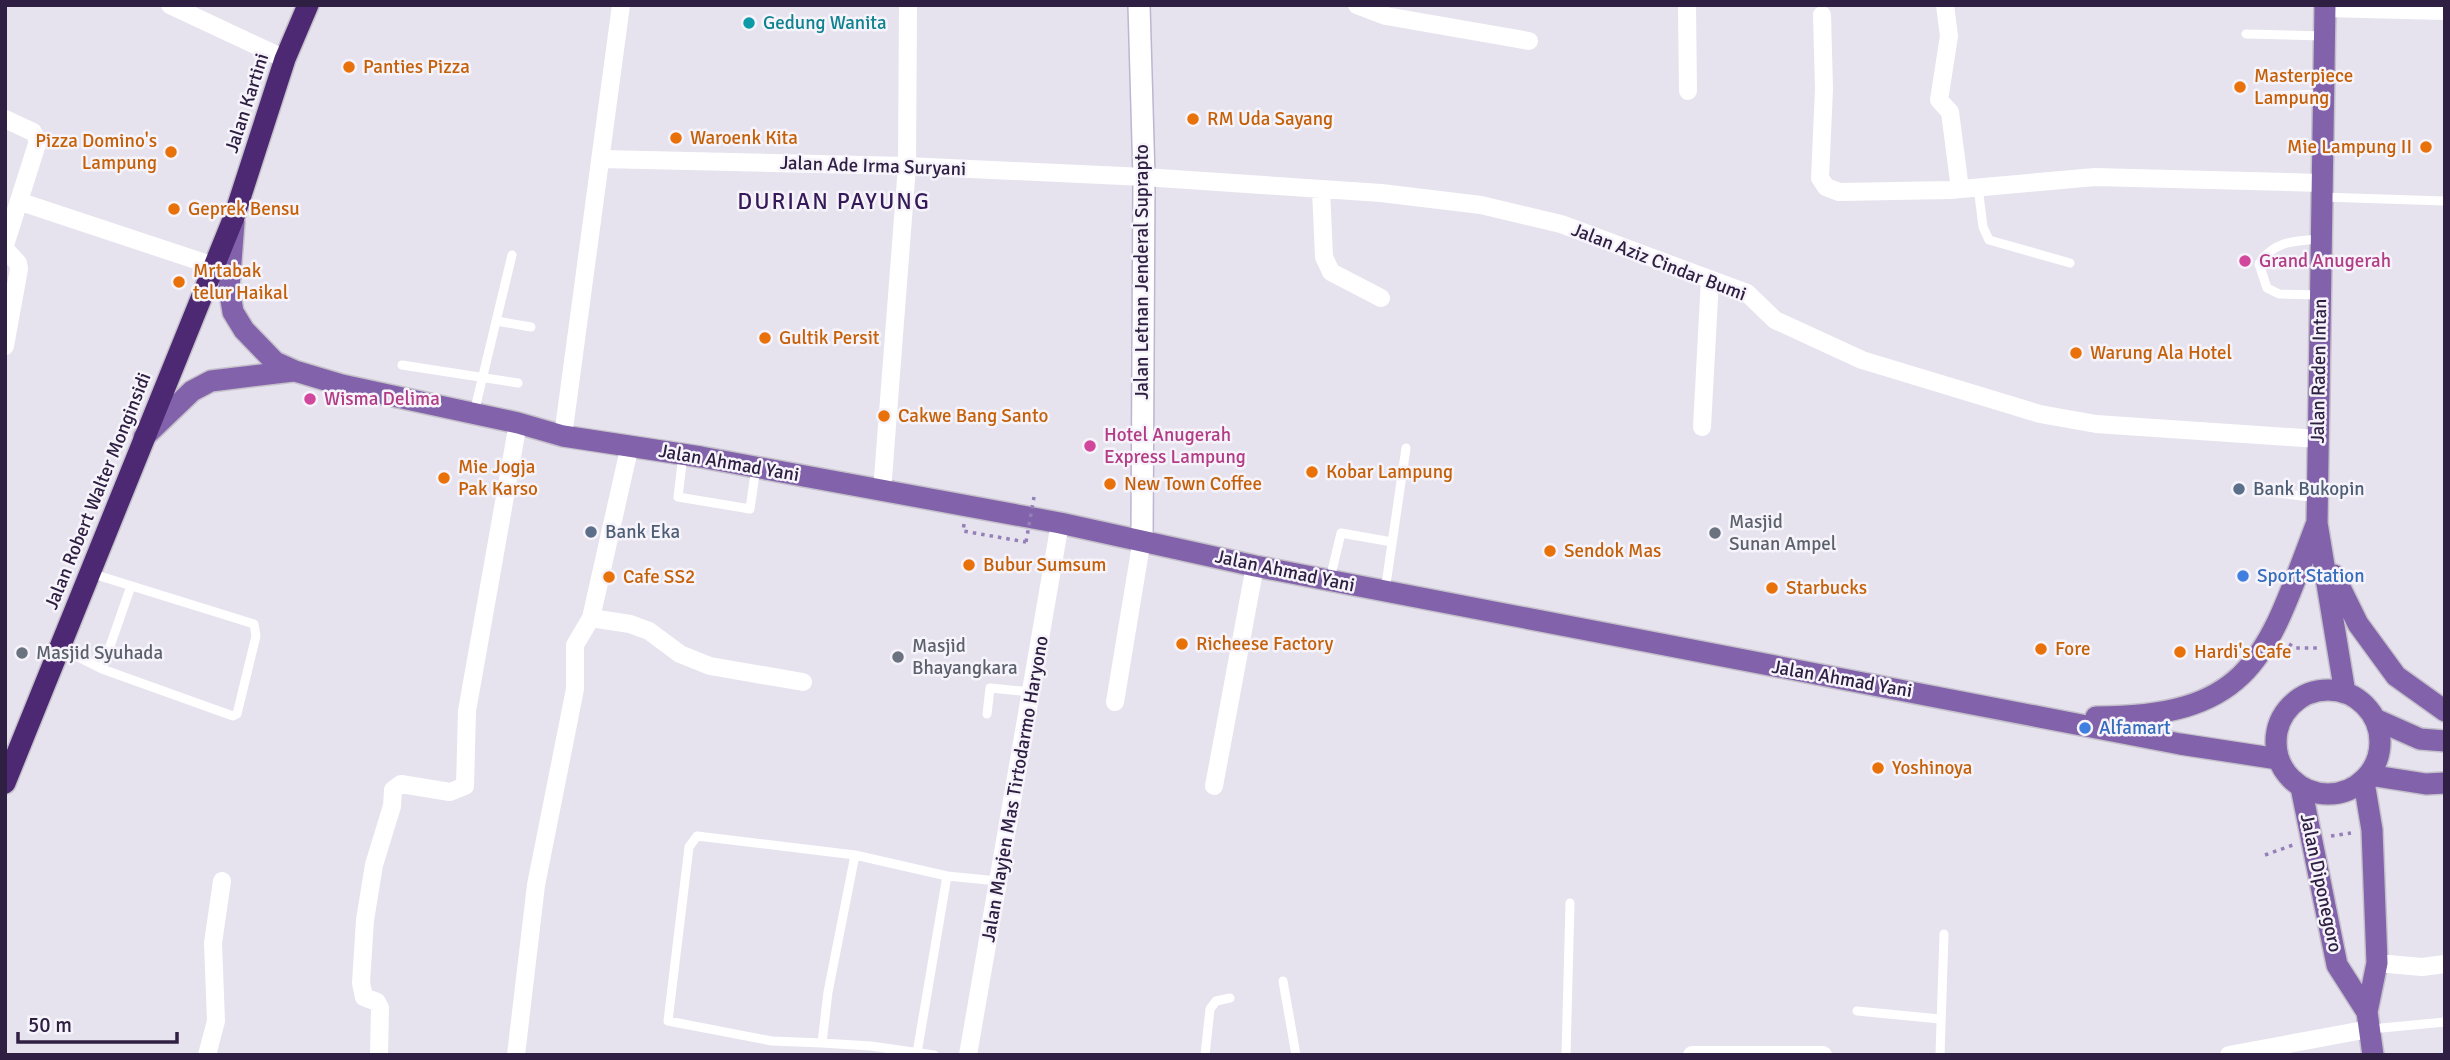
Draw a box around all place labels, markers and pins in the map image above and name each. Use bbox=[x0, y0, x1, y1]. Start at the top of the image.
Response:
place label: Gedung Wanita bbox=[763, 11, 887, 35]
marker: Gedung Wanita bbox=[741, 15, 757, 31]
place label: Panties Pizza bbox=[363, 55, 470, 79]
marker: Panties Pizza bbox=[341, 59, 357, 75]
place label: Masterpiece Lampung bbox=[2254, 64, 2353, 110]
marker: Masterpiece Lampung bbox=[2232, 79, 2248, 95]
place label: RM Uda Sayang bbox=[1207, 107, 1333, 131]
marker: RM Uda Sayang bbox=[1185, 111, 1201, 127]
place label: Waroenk Kita bbox=[690, 126, 798, 150]
place label: Pizza Domino's Lampung bbox=[35, 129, 157, 175]
marker: Waroenk Kita bbox=[668, 130, 684, 146]
place label: Mie Lampung II bbox=[2287, 135, 2412, 159]
marker: Mie Lampung II bbox=[2418, 139, 2434, 155]
marker: Pizza Domino's Lampung bbox=[163, 144, 179, 160]
place label: Geprek Bensu bbox=[188, 197, 300, 221]
marker: Geprek Bensu bbox=[166, 201, 182, 217]
place label: Grand Anugerah bbox=[2259, 249, 2391, 273]
marker: Grand Anugerah bbox=[2237, 253, 2253, 269]
place label: Mrtabak telur Haikal bbox=[193, 259, 288, 305]
marker: Mrtabak telur Haikal bbox=[171, 274, 187, 290]
place label: Gultik Persit bbox=[779, 326, 880, 350]
marker: Gultik Persit bbox=[757, 330, 773, 346]
place label: Warung Ala Hotel bbox=[2090, 341, 2232, 365]
marker: Warung Ala Hotel bbox=[2068, 345, 2084, 361]
place label: Wisma Delima bbox=[324, 387, 440, 411]
marker: Wisma Delima bbox=[302, 391, 318, 407]
place label: Cakwe Bang Santo bbox=[898, 404, 1048, 428]
marker: Cakwe Bang Santo bbox=[876, 408, 892, 424]
place label: Hotel Anugerah Express Lampung bbox=[1104, 423, 1246, 469]
marker: Hotel Anugerah Express Lampung bbox=[1082, 438, 1098, 454]
place label: Mie Jogja Pak Karso bbox=[458, 455, 538, 501]
place label: Kobar Lampung bbox=[1326, 460, 1453, 484]
marker: Kobar Lampung bbox=[1304, 464, 1320, 480]
marker: Mie Jogja Pak Karso bbox=[436, 470, 452, 486]
place label: New Town Coffee bbox=[1124, 472, 1262, 496]
marker: New Town Coffee bbox=[1102, 476, 1118, 492]
place label: Bank Bukopin bbox=[2253, 477, 2365, 501]
marker: Bank Bukopin bbox=[2231, 481, 2247, 497]
place label: Masjid Sunan Ampel bbox=[1729, 510, 1836, 556]
place label: Bank Eka bbox=[605, 520, 680, 544]
marker: Bank Eka bbox=[583, 524, 599, 540]
marker: Masjid Sunan Ampel bbox=[1707, 525, 1723, 541]
place label: Sendok Mas bbox=[1564, 539, 1661, 563]
marker: Sendok Mas bbox=[1542, 543, 1558, 559]
place label: Bubur Sumsum bbox=[983, 553, 1106, 577]
marker: Bubur Sumsum bbox=[961, 557, 977, 573]
place label: Sport Station bbox=[2257, 564, 2365, 588]
place label: Cafe SS2 bbox=[623, 565, 695, 589]
marker: Sport Station bbox=[2235, 568, 2251, 584]
marker: Cafe SS2 bbox=[601, 569, 617, 585]
place label: Starbucks bbox=[1786, 576, 1867, 600]
marker: Starbucks bbox=[1764, 580, 1780, 596]
place label: Richeese Factory bbox=[1196, 632, 1334, 656]
place label: Masjid Bhayangkara bbox=[912, 634, 1018, 680]
marker: Richeese Factory bbox=[1174, 636, 1190, 652]
place label: Fore bbox=[2055, 637, 2090, 661]
place label: Hardi's Cafe bbox=[2194, 640, 2292, 664]
place label: Masjid Syuhada bbox=[36, 641, 163, 665]
marker: Fore bbox=[2033, 641, 2049, 657]
marker: Hardi's Cafe bbox=[2172, 644, 2188, 660]
marker: Masjid Syuhada bbox=[14, 645, 30, 661]
marker: Masjid Bhayangkara bbox=[890, 649, 906, 665]
place label: Alfamart bbox=[2099, 716, 2171, 740]
marker: Alfamart bbox=[2077, 720, 2093, 736]
place label: Yoshinoya bbox=[1892, 756, 1972, 780]
marker: Yoshinoya bbox=[1870, 760, 1886, 776]

